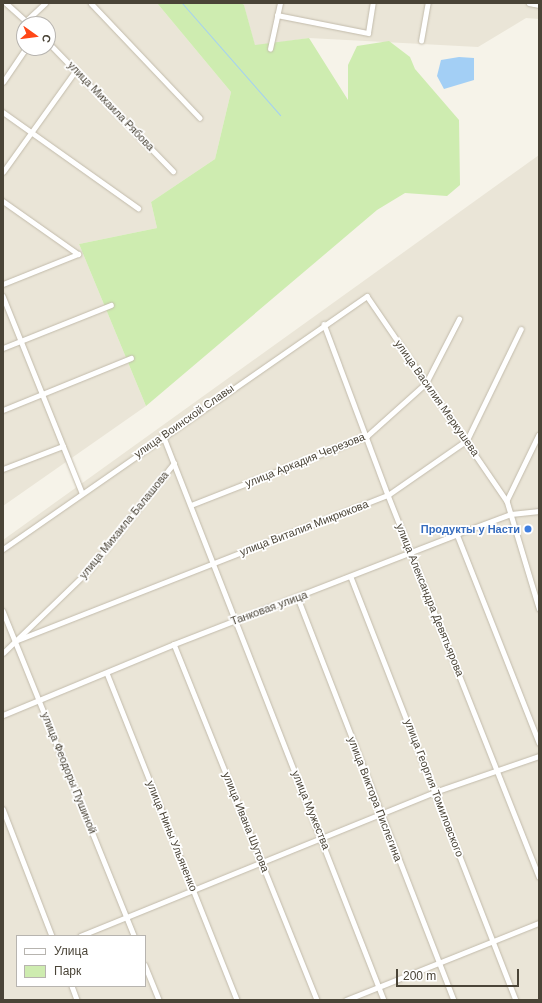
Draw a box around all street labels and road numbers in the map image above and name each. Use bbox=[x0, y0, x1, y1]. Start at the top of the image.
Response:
street label: улица Михаила Рябова bbox=[65, 59, 157, 153]
street label: улица Василия Меркушева bbox=[392, 337, 482, 459]
street label: улица Воинской Славы bbox=[131, 381, 237, 461]
street label: улица Аркадия Черезова bbox=[243, 430, 367, 490]
street label: улица Михаила Балашова bbox=[77, 469, 171, 581]
street label: улица Виталия Микрюкова bbox=[238, 497, 370, 559]
street label: улица Александра Девятьярова bbox=[393, 522, 467, 678]
street label: Танковая улица bbox=[229, 588, 309, 628]
street label: улица Феодоры Пушиной bbox=[39, 710, 99, 836]
street label: улица Георгия Томиловского bbox=[402, 717, 466, 859]
street label: улица Виктора Пислегина bbox=[345, 735, 405, 863]
street label: улица Мужества bbox=[289, 769, 333, 851]
street label: улица Ивана Шутова bbox=[220, 770, 272, 874]
street label: улица Нины Ульяненко bbox=[144, 779, 200, 893]

